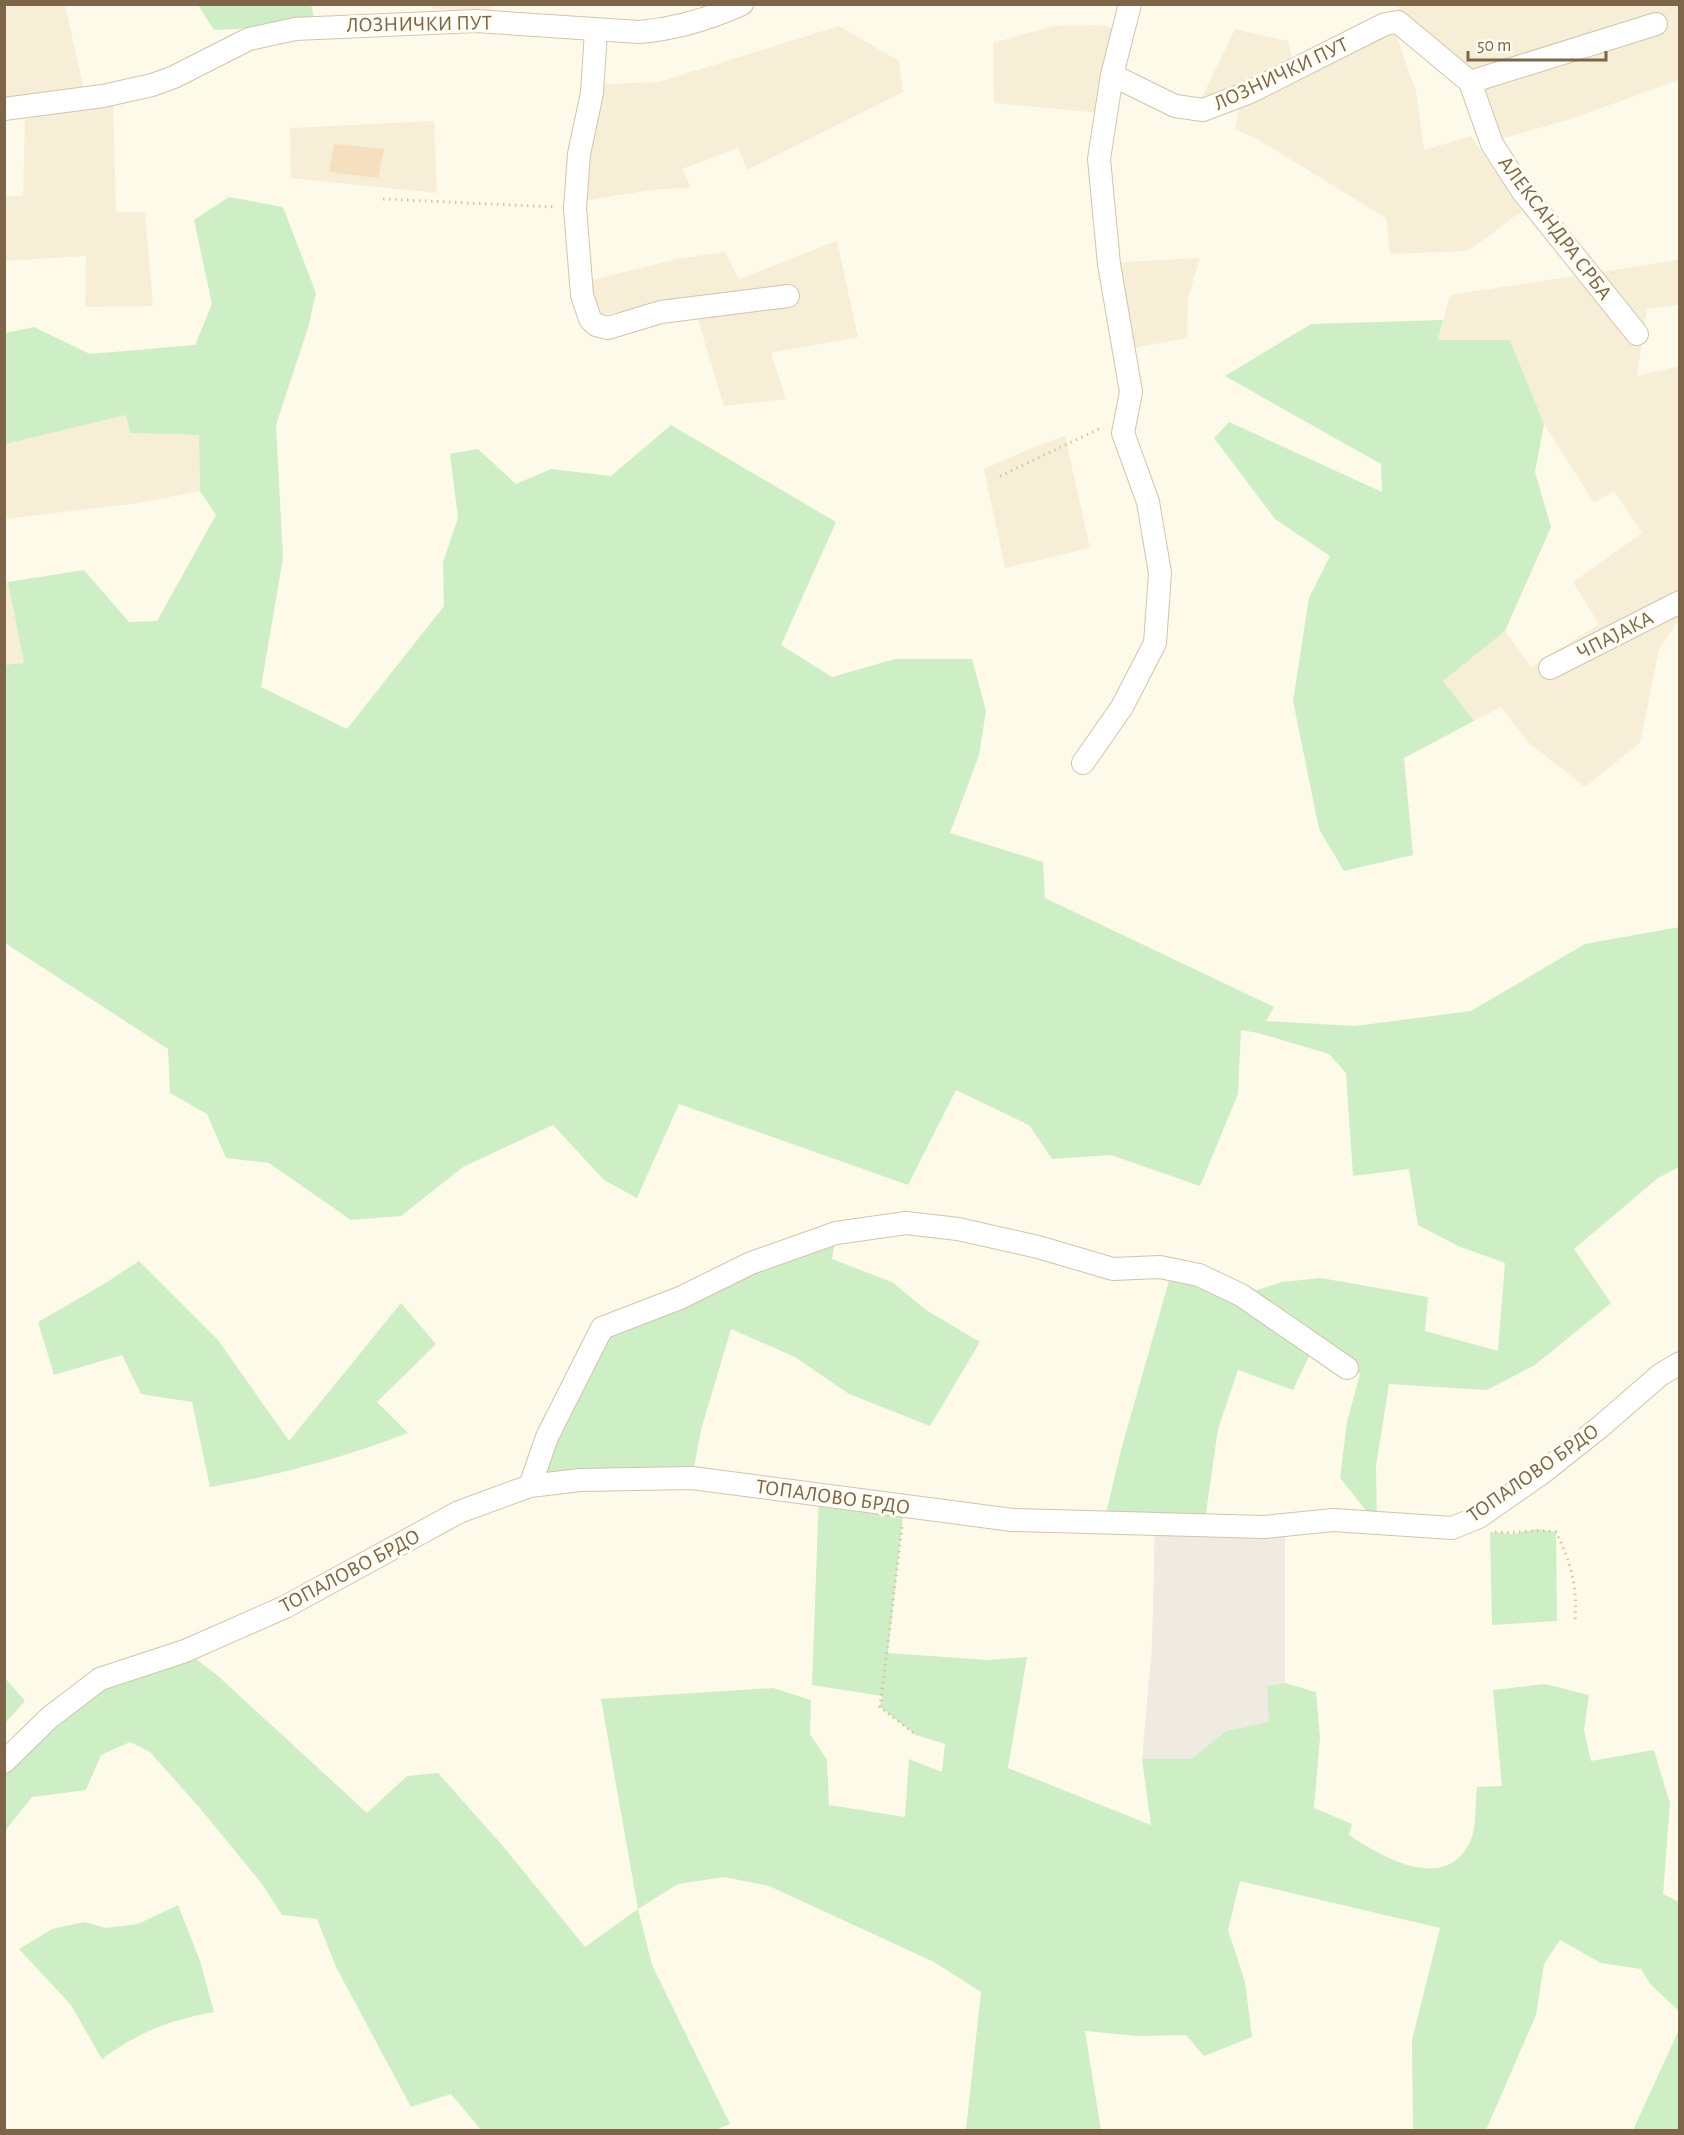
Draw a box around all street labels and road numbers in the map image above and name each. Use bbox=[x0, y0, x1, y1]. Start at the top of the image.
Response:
street label: ЛОЗНИЧКИ ПУТ bbox=[346, 12, 492, 36]
street label: ЛОЗНИЧКИ ПУТ bbox=[1211, 34, 1351, 114]
street label: АЛЕКСАНДРА СРБА bbox=[1494, 152, 1616, 304]
street label: ЧПАЈАКА bbox=[1573, 607, 1657, 663]
street label: ТОПАЛОВО БРДО bbox=[1463, 1420, 1603, 1526]
street label: ТОПАЛОВО БРДО bbox=[755, 1476, 911, 1518]
street label: ТОПАЛОВО БРДО bbox=[277, 1525, 423, 1617]

